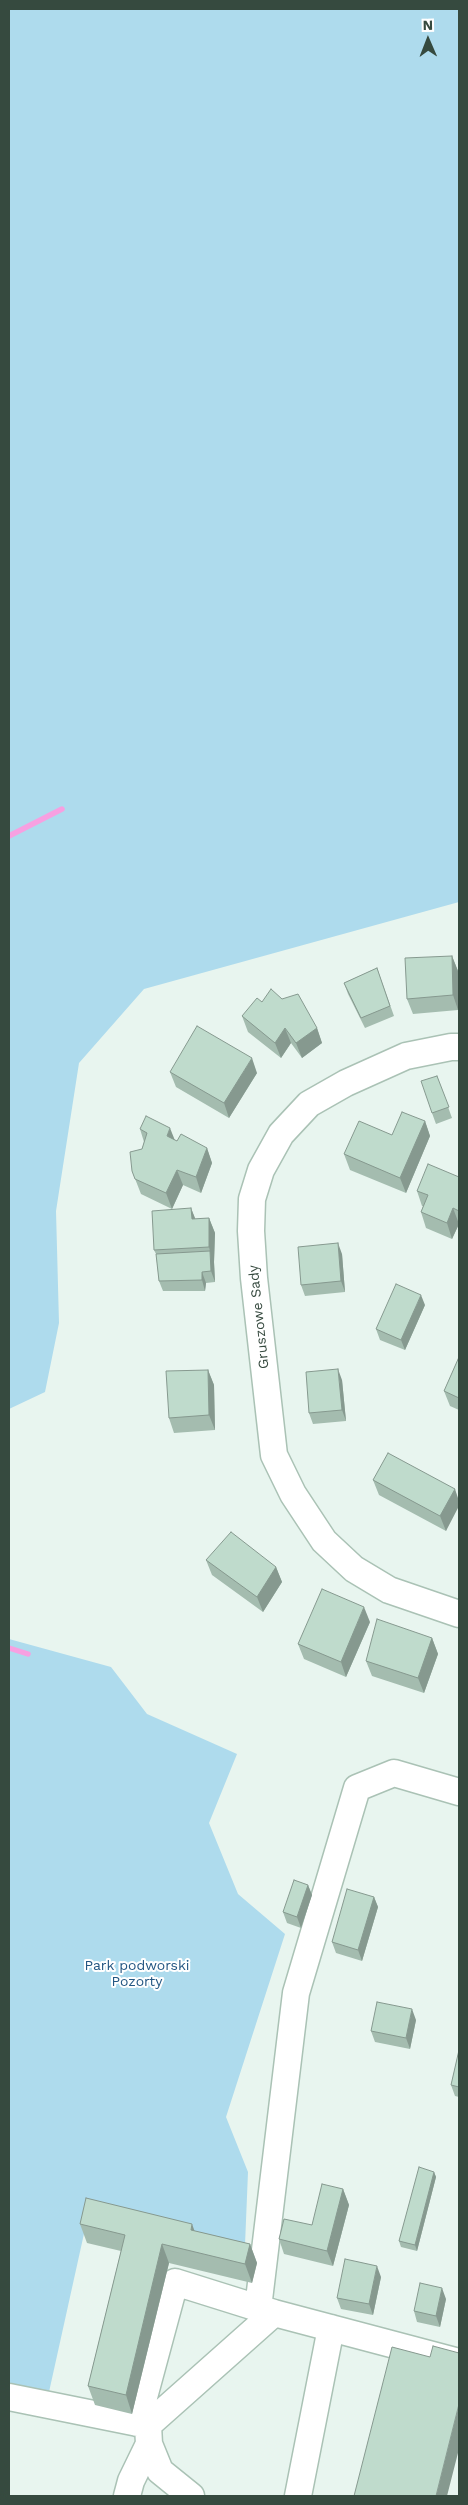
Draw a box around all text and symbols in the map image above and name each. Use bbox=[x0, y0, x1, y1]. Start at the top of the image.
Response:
north arrow bbox=[403, 15, 453, 65]
text: N bbox=[422, 17, 433, 33]
street label: Gruszowe Sady bbox=[245, 1264, 273, 1370]
park label: Park podworski Pozorty bbox=[84, 1958, 190, 1990]

